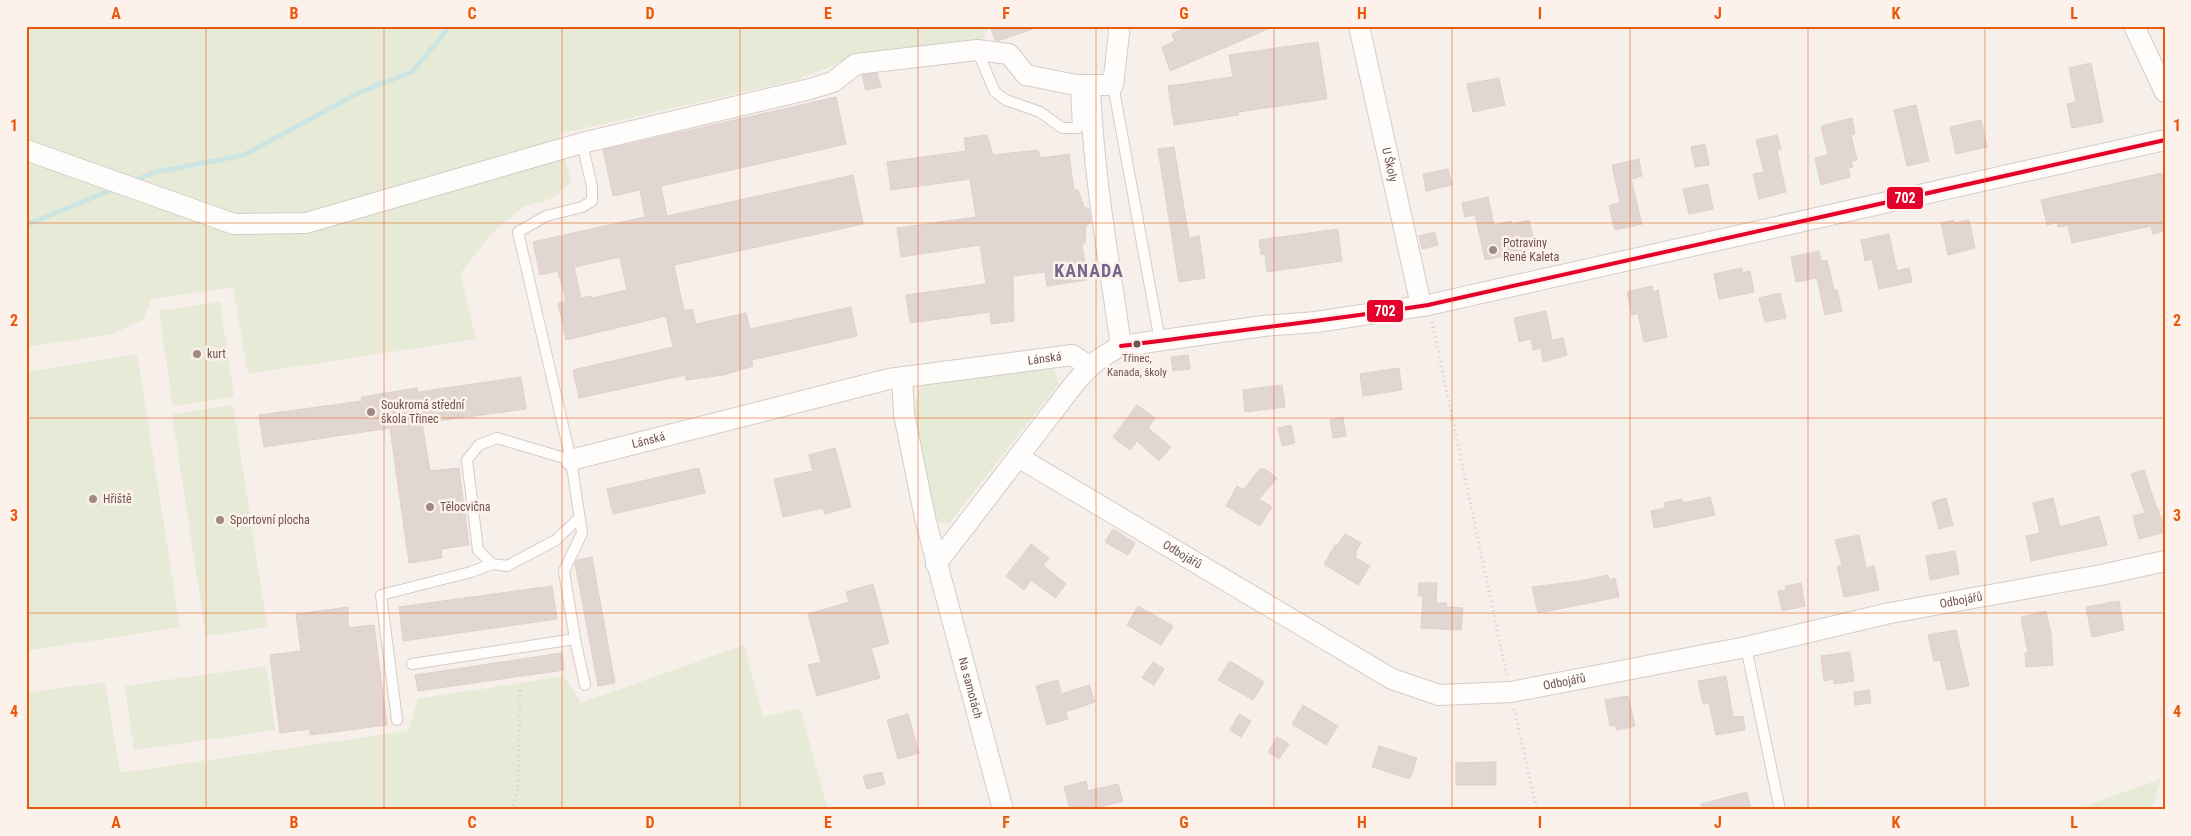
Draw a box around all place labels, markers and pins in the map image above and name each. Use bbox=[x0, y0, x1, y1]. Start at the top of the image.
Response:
place label: Potraviny René Kaleta bbox=[1503, 236, 1559, 264]
marker: Potraviny René Kaleta bbox=[1487, 244, 1499, 256]
marker: Třinec, Kanada, školy bbox=[1132, 339, 1142, 349]
place label: kurt bbox=[207, 347, 226, 361]
marker: kurt bbox=[191, 348, 203, 360]
place label: Třinec, Kanada, školy bbox=[1107, 352, 1167, 379]
place label: Soukromá střední škola Třinec bbox=[381, 398, 466, 426]
marker: Soukromá střední škola Třinec bbox=[365, 406, 377, 418]
place label: Hřiště bbox=[103, 492, 132, 506]
marker: Hřiště bbox=[87, 493, 99, 505]
place label: Tělocvična bbox=[440, 500, 491, 514]
marker: Tělocvična bbox=[424, 501, 436, 513]
place label: Sportovní plocha bbox=[230, 513, 310, 527]
marker: Sportovní plocha bbox=[214, 514, 226, 526]

